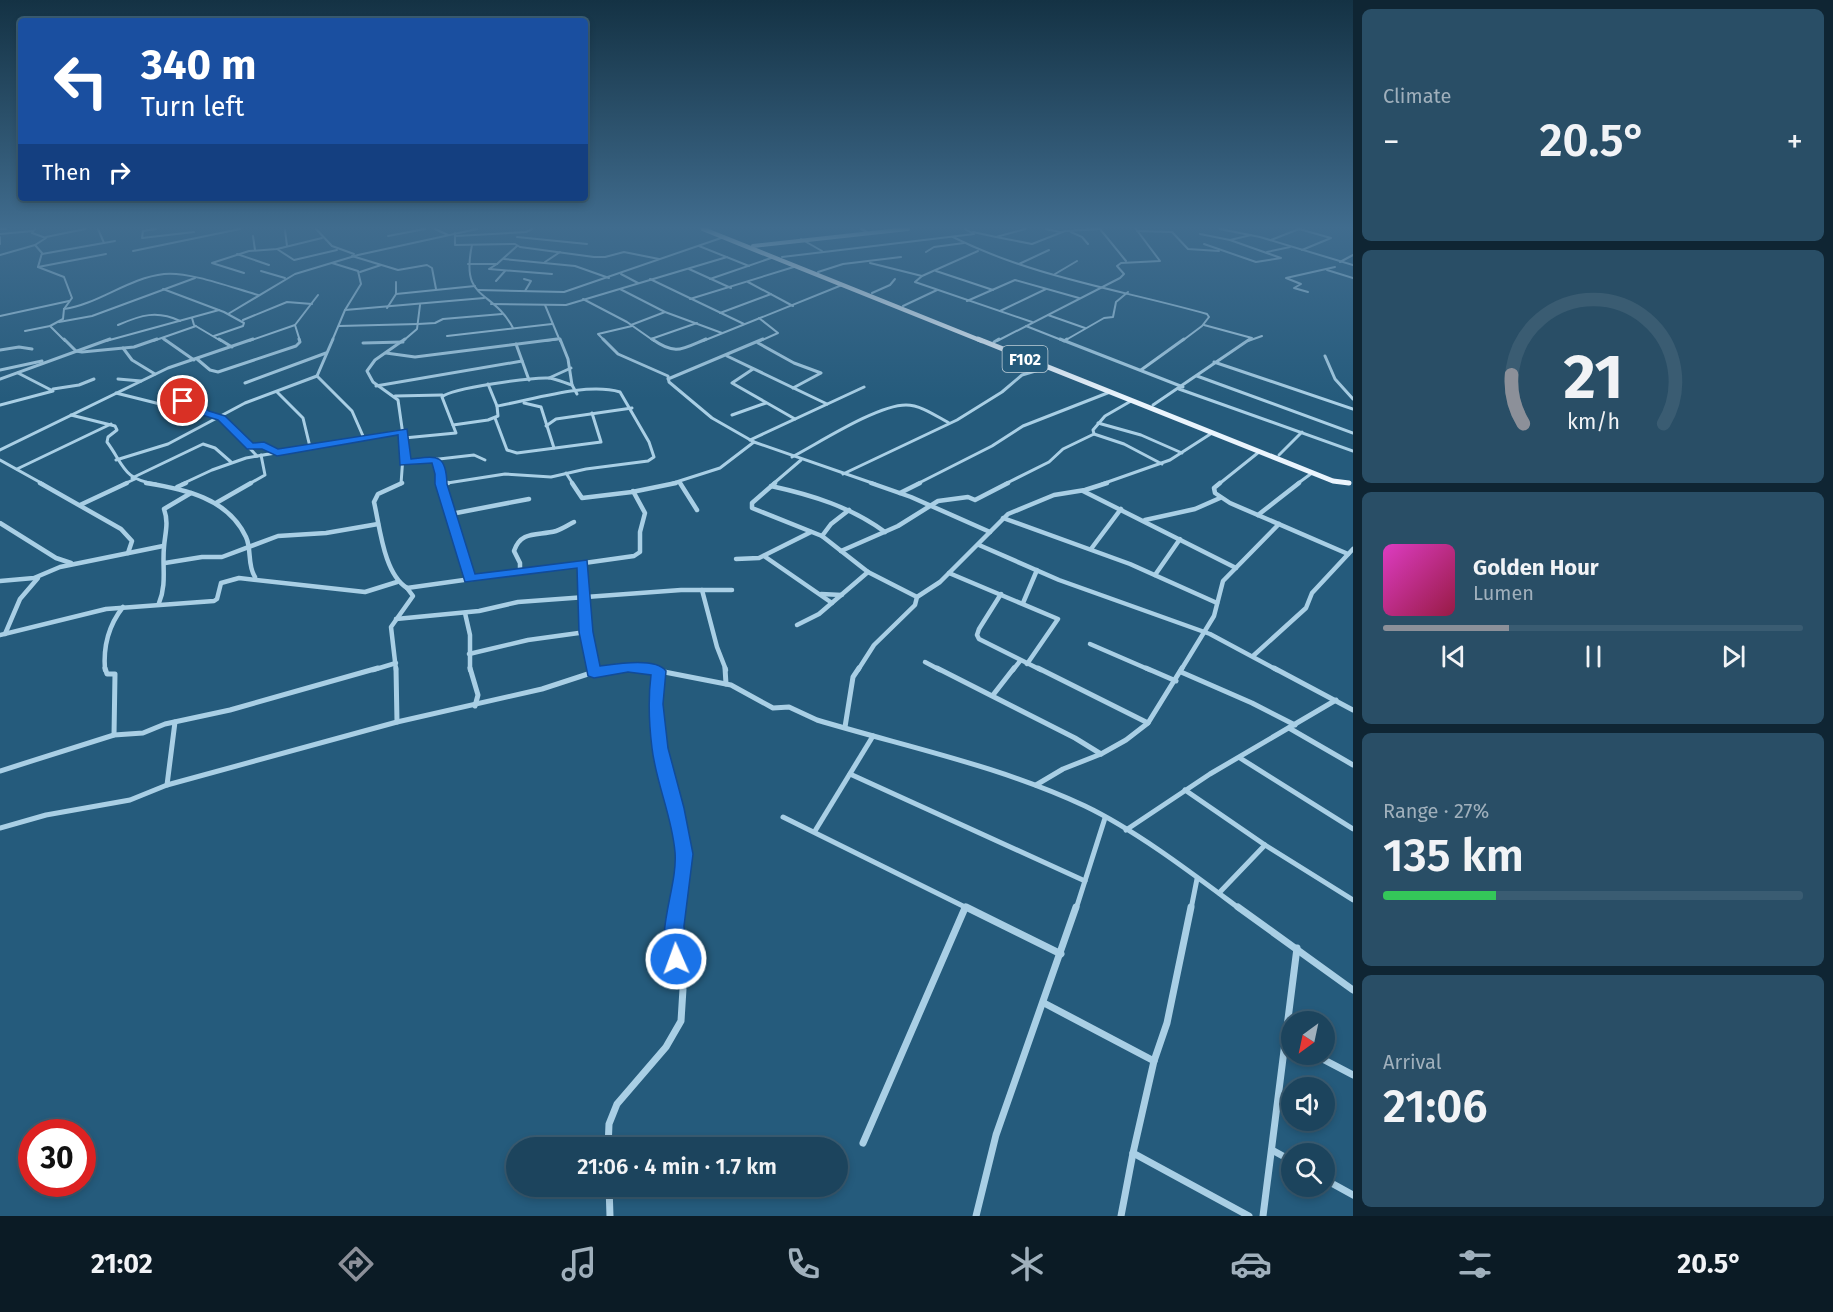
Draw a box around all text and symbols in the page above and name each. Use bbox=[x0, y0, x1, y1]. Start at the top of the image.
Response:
text: 340 m bbox=[141, 40, 257, 90]
icon: left bbox=[42, 42, 120, 120]
text: Climate bbox=[1383, 84, 1451, 108]
text: Turn left bbox=[141, 91, 244, 123]
text: 20.5° bbox=[1539, 114, 1647, 168]
text: − bbox=[1383, 122, 1400, 162]
text: + bbox=[1787, 122, 1803, 162]
icon: right bbox=[103, 156, 136, 189]
text: Then bbox=[42, 159, 91, 186]
text: 21 bbox=[1563, 340, 1623, 415]
road number: F102 bbox=[1002, 346, 1048, 372]
pin bbox=[157, 375, 208, 426]
icon: arrive bbox=[166, 384, 199, 417]
text: km/h bbox=[1566, 409, 1620, 435]
text: Golden Hour bbox=[1473, 554, 1599, 581]
text: Lumen bbox=[1473, 581, 1534, 605]
icon: previous bbox=[1437, 640, 1470, 673]
icon: pause bbox=[1577, 640, 1610, 673]
icon: next bbox=[1717, 640, 1750, 673]
text: Range · 27% bbox=[1383, 799, 1489, 823]
text: 135 km bbox=[1383, 829, 1524, 883]
position arrow bbox=[644, 927, 708, 991]
north arrow bbox=[1281, 1011, 1335, 1065]
map controls bbox=[1281, 1011, 1335, 1197]
text: Arrival bbox=[1383, 1050, 1442, 1074]
button: sound bbox=[1281, 1077, 1335, 1131]
text: 21:06 bbox=[1383, 1080, 1487, 1134]
speed limit sign: 30 bbox=[18, 1119, 96, 1197]
button: search bbox=[1281, 1143, 1335, 1197]
text: 21:06 · 4 min · 1.7 km bbox=[577, 1153, 777, 1180]
icon: directions bbox=[335, 1243, 377, 1285]
icon: music bbox=[558, 1243, 600, 1285]
icon: phone bbox=[782, 1243, 824, 1285]
icon: climate bbox=[1006, 1243, 1048, 1285]
icon: car bbox=[1230, 1243, 1272, 1285]
icon: filters bbox=[1454, 1243, 1496, 1285]
text: 21:02 bbox=[91, 1248, 153, 1280]
text: 20.5° bbox=[1677, 1248, 1742, 1280]

